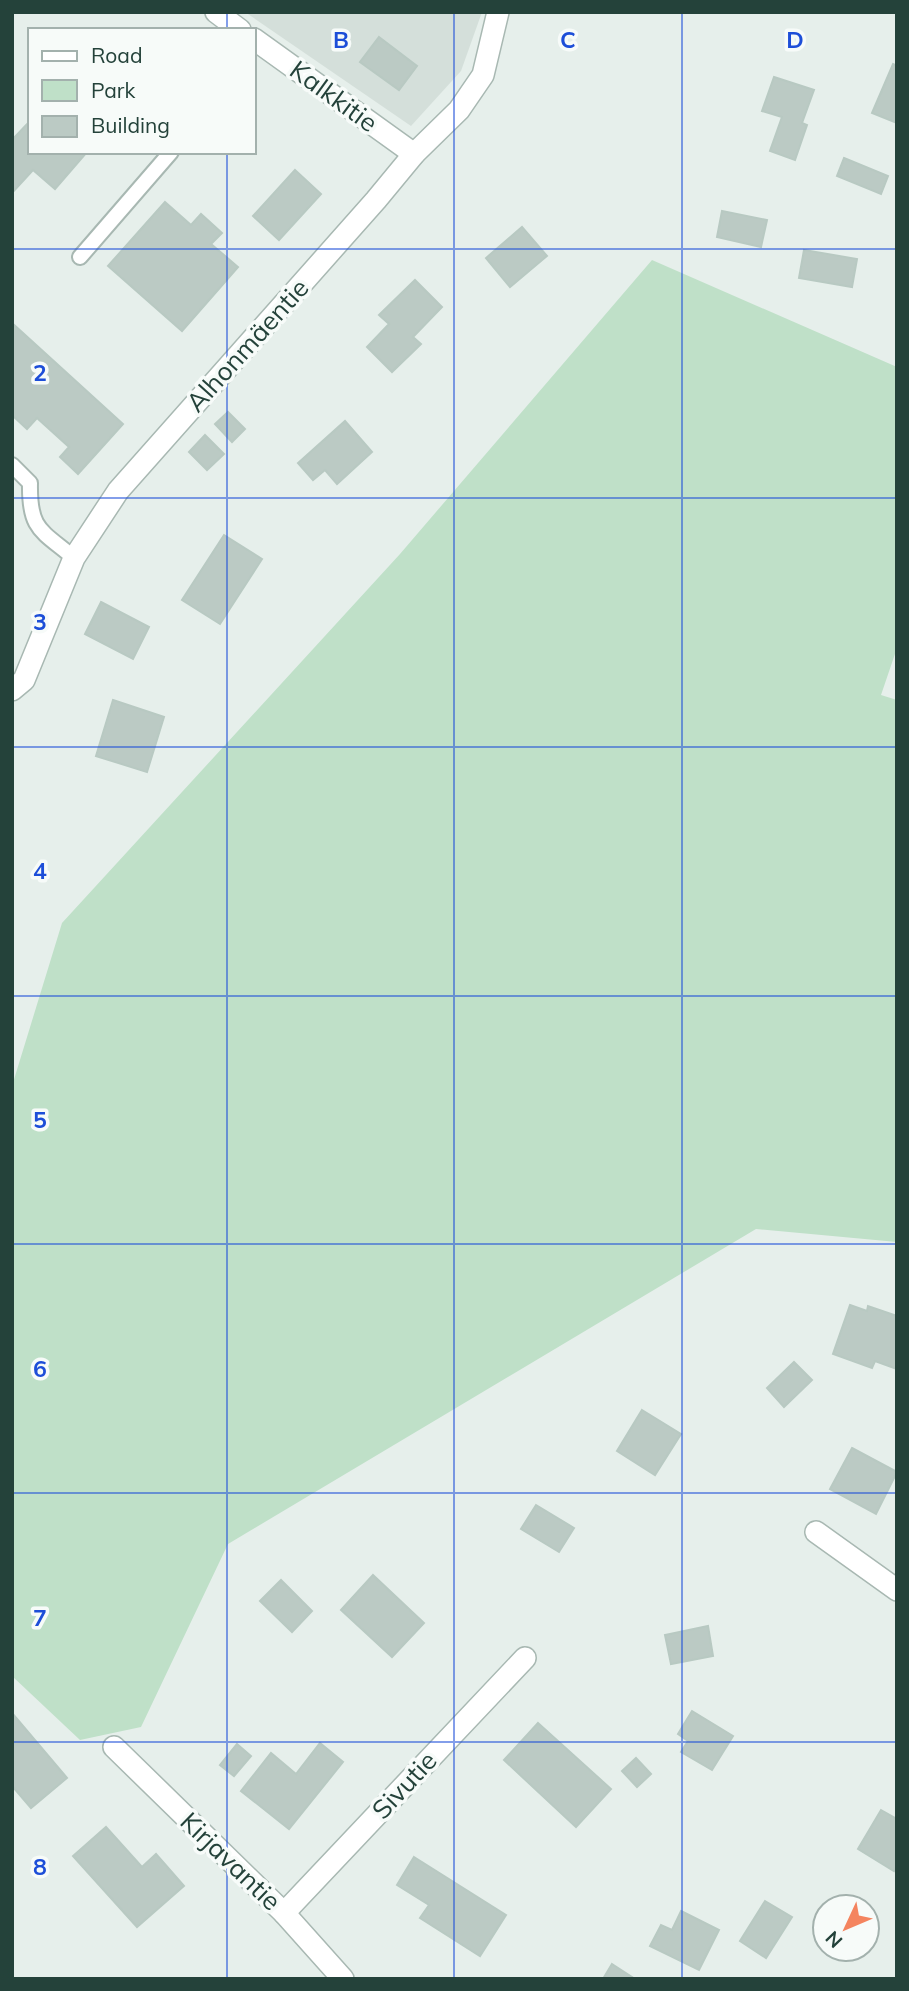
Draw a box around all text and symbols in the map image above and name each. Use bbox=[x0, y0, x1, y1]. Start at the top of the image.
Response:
text: B bbox=[333, 25, 349, 54]
text: C bbox=[560, 25, 576, 54]
text: D bbox=[786, 25, 804, 54]
legend bbox=[28, 28, 256, 154]
text: Road bbox=[91, 42, 142, 68]
street label: Kalkkitie bbox=[284, 53, 384, 139]
text: Park bbox=[91, 77, 135, 103]
text: Building bbox=[91, 112, 170, 138]
street label: Alhonmäentie bbox=[179, 272, 315, 418]
text: 2 bbox=[33, 358, 47, 387]
text: 3 bbox=[33, 607, 47, 636]
text: 4 bbox=[33, 856, 47, 885]
text: 5 bbox=[33, 1105, 47, 1134]
text: 6 bbox=[33, 1354, 47, 1383]
text: 7 bbox=[33, 1603, 47, 1632]
street label: Sivutie bbox=[364, 1744, 444, 1826]
street label: Kirjavantie bbox=[174, 1805, 288, 1917]
text: 8 bbox=[33, 1852, 47, 1881]
north arrow bbox=[811, 1893, 881, 1963]
text: N bbox=[820, 1926, 847, 1953]

